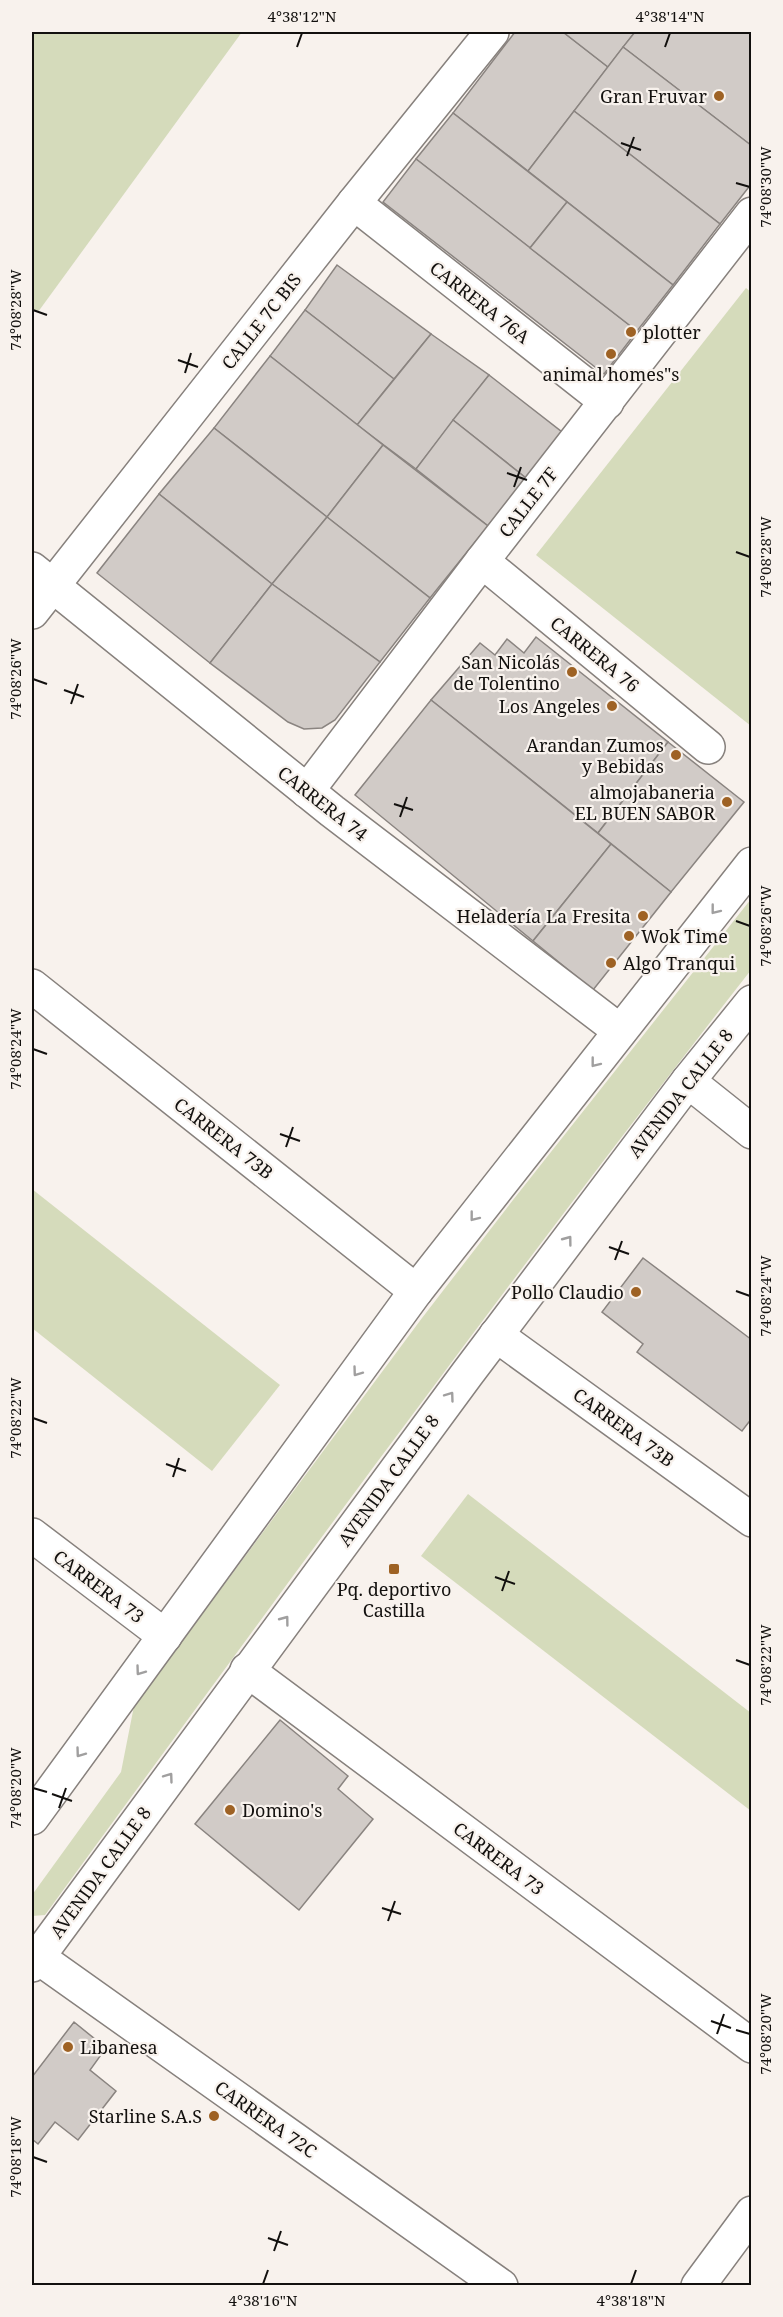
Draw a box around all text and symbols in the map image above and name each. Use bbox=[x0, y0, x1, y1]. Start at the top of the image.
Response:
text: 4°38'12"N bbox=[268, 6, 337, 26]
text: 4°38'14"N bbox=[636, 6, 705, 26]
place label: Gran Fruvar bbox=[600, 84, 708, 108]
marker: Gran Fruvar bbox=[712, 89, 726, 103]
text: 74°08'30"W bbox=[755, 146, 775, 228]
street label: CARRERA 76A bbox=[425, 255, 535, 349]
street label: CALLE 7C BIS bbox=[216, 268, 306, 374]
text: 74°08'28"W bbox=[5, 269, 25, 351]
place label: plotter bbox=[643, 320, 701, 344]
marker: plotter bbox=[624, 325, 638, 339]
marker: animal homes"s bbox=[604, 347, 618, 361]
place label: animal homes"s bbox=[543, 362, 679, 386]
street label: CALLE 7F bbox=[493, 462, 563, 542]
text: 74°08'28"W bbox=[755, 516, 775, 598]
street label: CARRERA 76 bbox=[546, 611, 644, 697]
text: 74°08'26"W bbox=[5, 638, 25, 720]
place label: San Nicolás de Tolentino bbox=[453, 650, 560, 695]
marker: San Nicolás de Tolentino bbox=[565, 665, 579, 679]
place label: Los Angeles bbox=[499, 694, 600, 718]
marker: Los Angeles bbox=[605, 699, 619, 713]
place label: Arandan Zumos y Bebidas bbox=[526, 733, 664, 778]
marker: Arandan Zumos y Bebidas bbox=[669, 748, 683, 762]
street label: CARRERA 74 bbox=[273, 760, 373, 846]
place label: almojabaneria EL BUEN SABOR bbox=[575, 780, 715, 825]
marker: almojabaneria EL BUEN SABOR bbox=[720, 795, 734, 809]
text: 74°08'26"W bbox=[755, 885, 775, 967]
one-way arrow bbox=[712, 903, 723, 914]
place label: Heladería La Fresita bbox=[457, 904, 631, 928]
marker: Heladería La Fresita bbox=[636, 909, 650, 923]
place label: Wok Time bbox=[641, 924, 728, 948]
marker: Wok Time bbox=[622, 929, 636, 943]
place label: Algo Tranqui bbox=[623, 951, 735, 975]
marker: Algo Tranqui bbox=[604, 956, 618, 970]
text: 74°08'24"W bbox=[5, 1008, 25, 1090]
street label: AVENIDA CALLE 8 bbox=[622, 1024, 738, 1162]
one-way arrow bbox=[591, 1057, 602, 1068]
street label: CARRERA 73B bbox=[169, 1092, 279, 1184]
one-way arrow bbox=[471, 1210, 482, 1221]
one-way arrow bbox=[560, 1235, 571, 1246]
text: 74°08'24"W bbox=[755, 1255, 775, 1337]
place label: Pollo Claudio bbox=[511, 1280, 624, 1304]
marker: Pollo Claudio bbox=[629, 1285, 643, 1299]
one-way arrow bbox=[353, 1366, 364, 1377]
text: 74°08'22"W bbox=[5, 1377, 25, 1459]
street label: CARRERA 73B bbox=[569, 1382, 679, 1472]
one-way arrow bbox=[443, 1391, 454, 1402]
street label: AVENIDA CALLE 8 bbox=[332, 1409, 444, 1551]
street label: CARRERA 73 bbox=[49, 1544, 149, 1628]
marker: Pq. deportivo Castilla bbox=[387, 1562, 401, 1576]
place label: Pq. deportivo Castilla bbox=[337, 1577, 451, 1622]
one-way arrow bbox=[277, 1615, 288, 1626]
text: 74°08'22"W bbox=[755, 1624, 775, 1706]
one-way arrow bbox=[136, 1665, 147, 1676]
one-way arrow bbox=[76, 1746, 87, 1757]
text: 74°08'20"W bbox=[5, 1747, 25, 1829]
one-way arrow bbox=[162, 1772, 173, 1783]
place label: Domino's bbox=[242, 1798, 322, 1822]
street label: AVENIDA CALLE 8 bbox=[44, 1801, 156, 1943]
marker: Domino's bbox=[223, 1803, 237, 1817]
street label: CARRERA 73 bbox=[449, 1816, 549, 1900]
text: 74°08'20"W bbox=[755, 1993, 775, 2075]
place label: Libanesa bbox=[80, 2035, 158, 2059]
marker: Libanesa bbox=[61, 2040, 75, 2054]
street label: CARRERA 72C bbox=[210, 2075, 322, 2163]
place label: Starline S.A.S bbox=[89, 2104, 202, 2128]
marker: Starline S.A.S bbox=[207, 2109, 221, 2123]
text: 74°08'18"W bbox=[5, 2116, 25, 2198]
text: 4°38'16"N bbox=[229, 2290, 298, 2310]
text: 4°38'18"N bbox=[597, 2290, 666, 2310]

